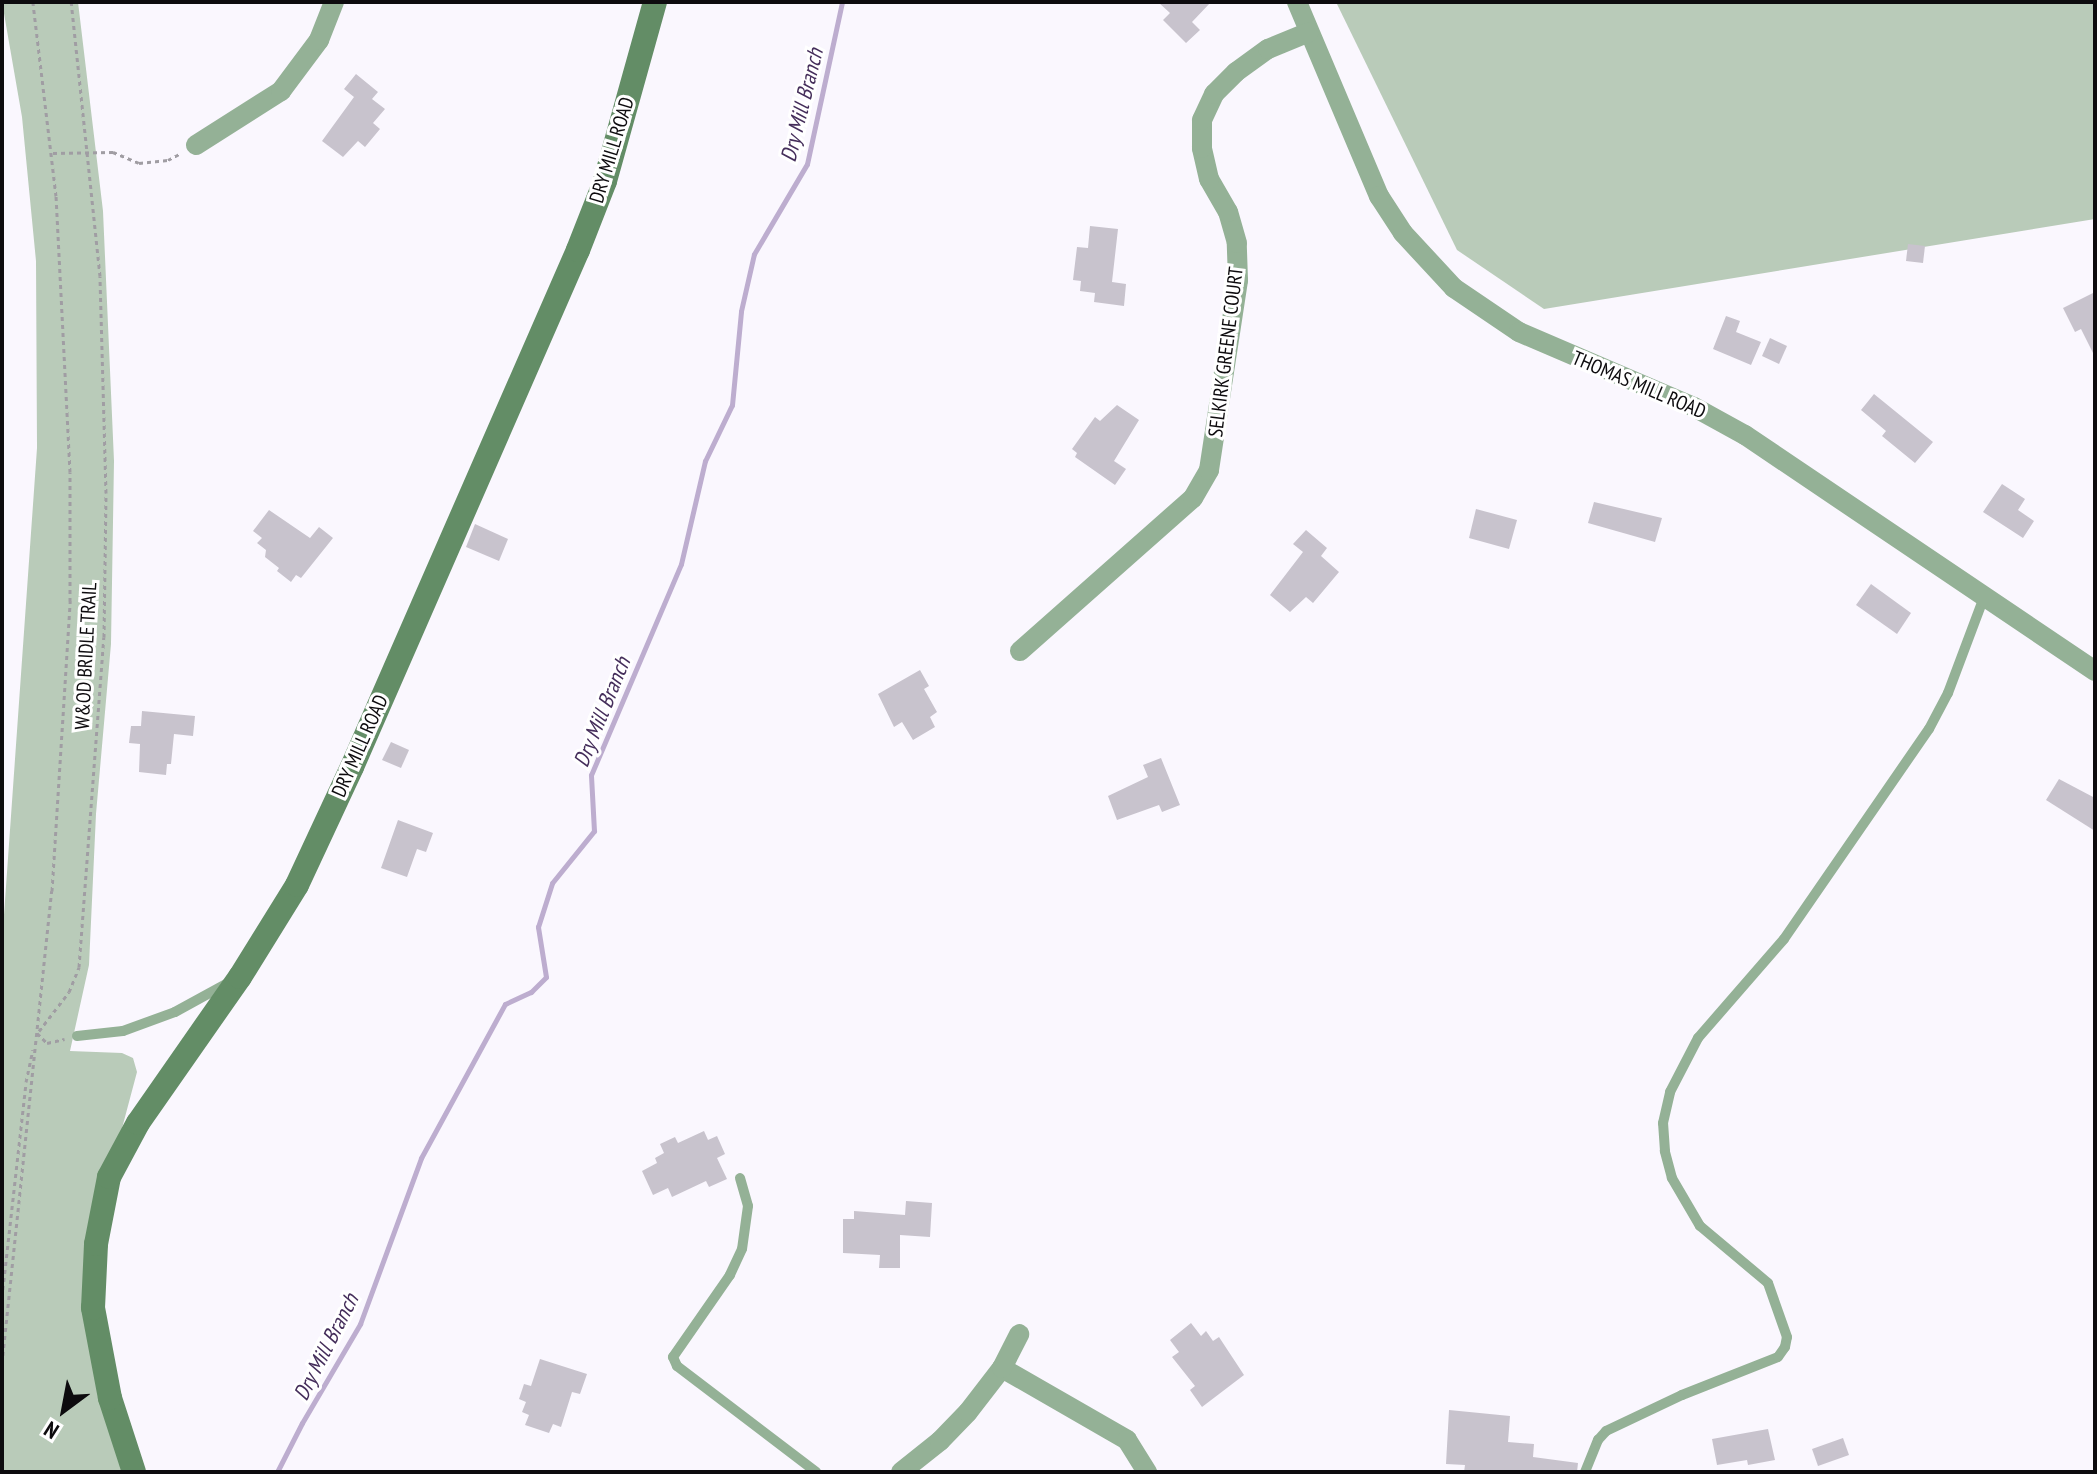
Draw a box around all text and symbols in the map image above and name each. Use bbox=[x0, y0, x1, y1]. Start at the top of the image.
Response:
water label: Dry Mill Branch bbox=[775, 45, 829, 165]
street label: DRY MILL ROAD bbox=[584, 94, 640, 206]
street label: SELKIRK GREENE COURT bbox=[1204, 265, 1248, 439]
street label: THOMAS MILL ROAD bbox=[1568, 346, 1710, 424]
street label: W&OD BRIDLE TRAIL bbox=[70, 581, 102, 731]
water label: Dry Mill Branch bbox=[568, 653, 636, 771]
street label: DRY MILL ROAD bbox=[327, 691, 393, 801]
water label: Dry Mill Branch bbox=[288, 1289, 364, 1405]
north arrow bbox=[24, 1370, 104, 1450]
text: N bbox=[39, 1415, 64, 1445]

